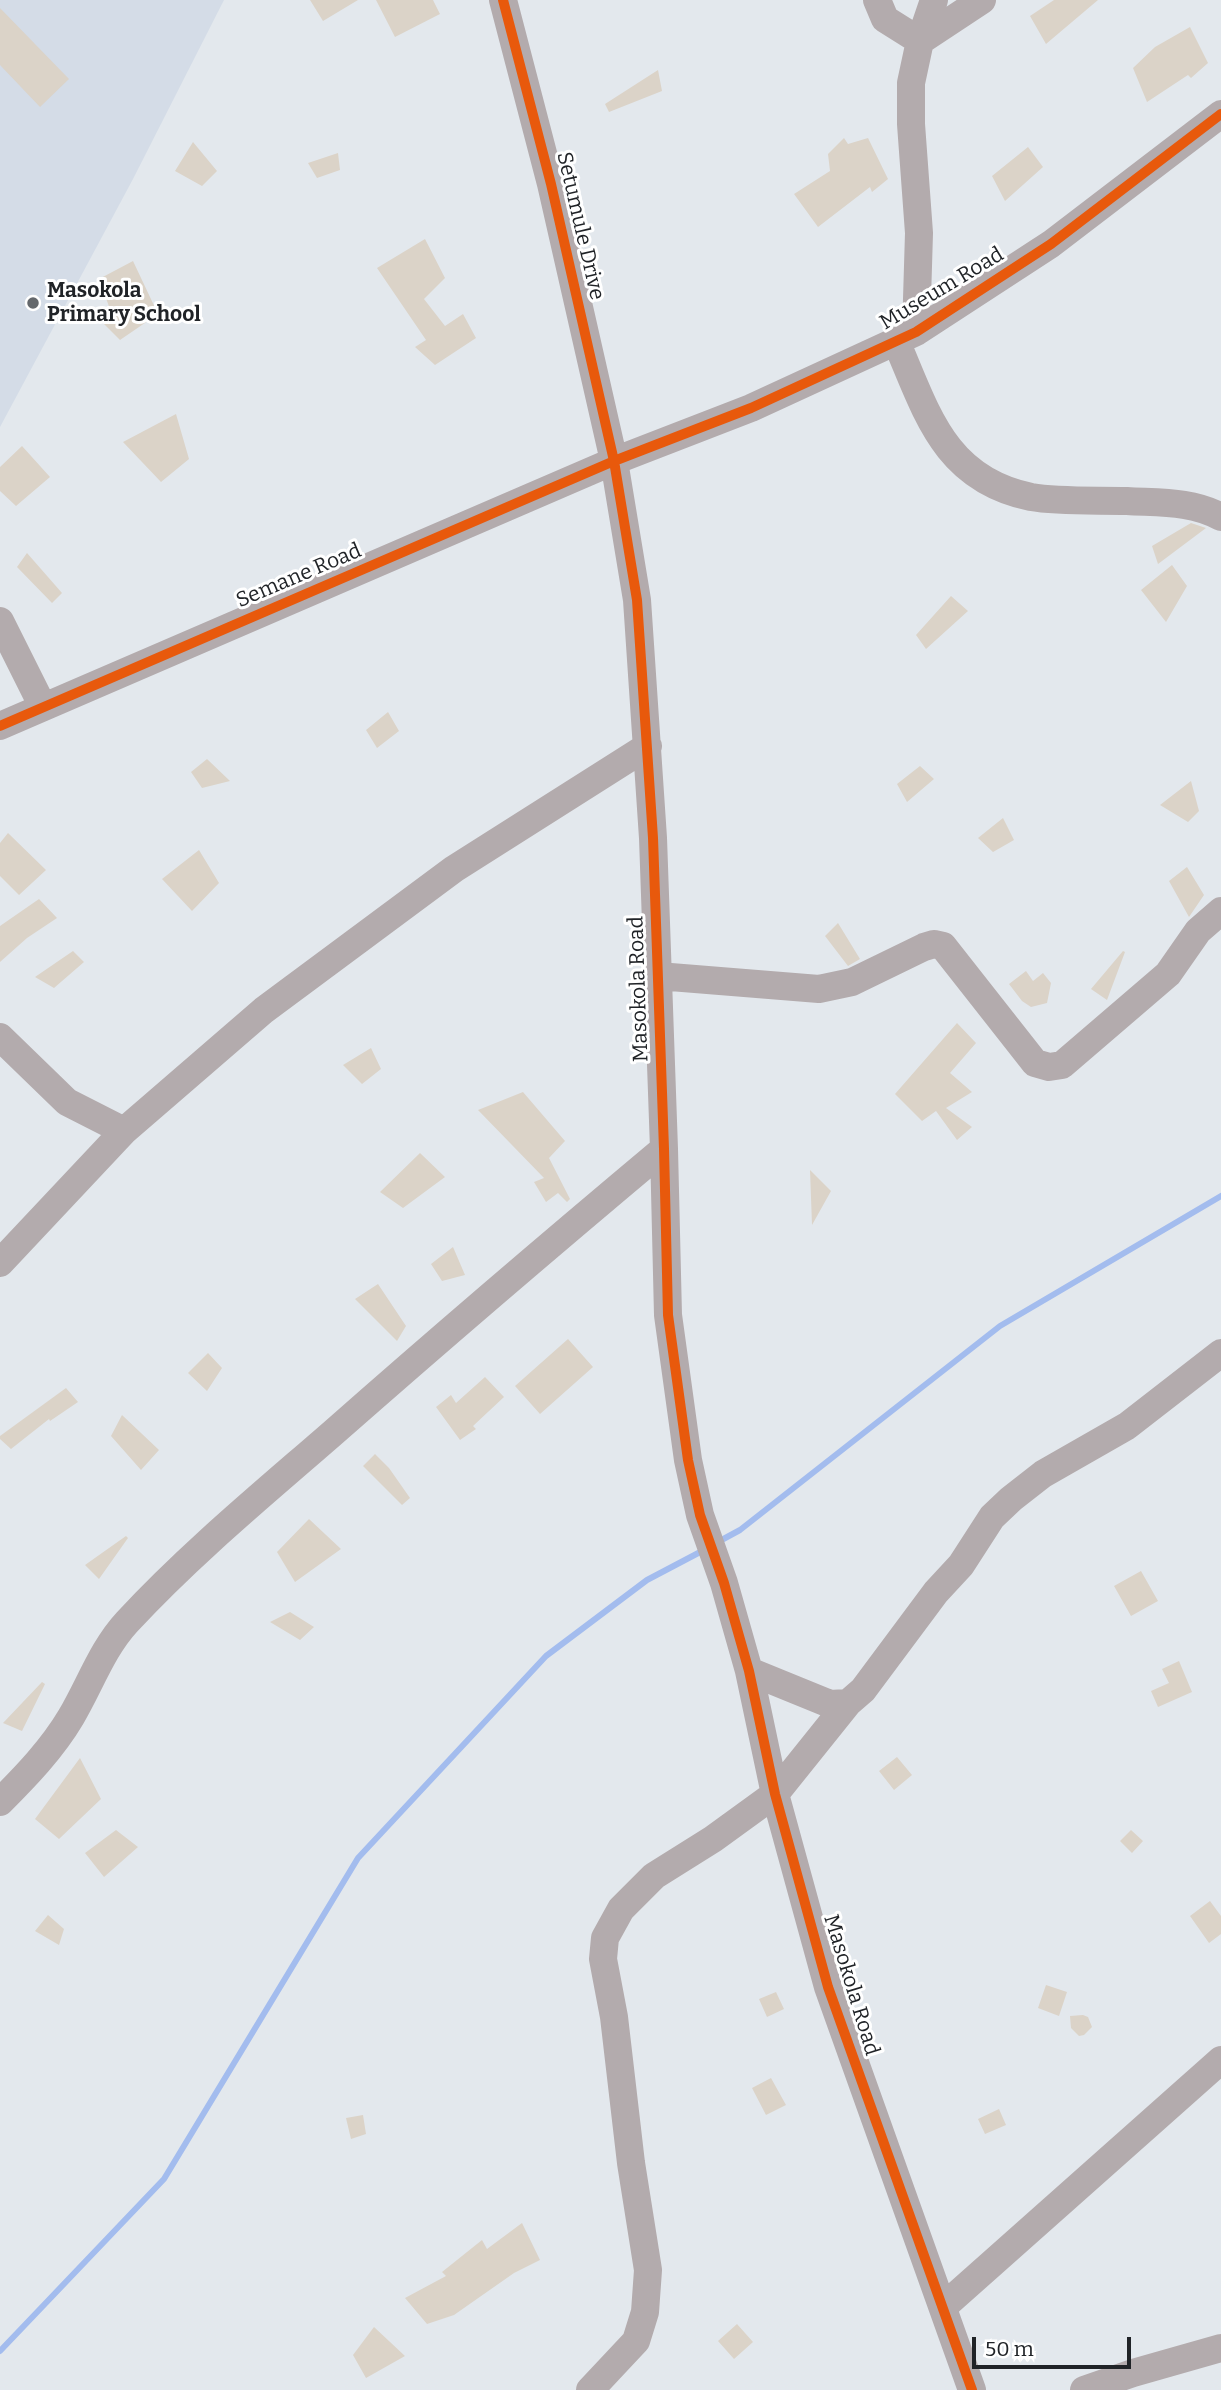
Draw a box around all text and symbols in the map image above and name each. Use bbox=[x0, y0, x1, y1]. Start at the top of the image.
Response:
street label: Setumule Drive bbox=[551, 150, 609, 302]
street label: Museum Road bbox=[876, 242, 1008, 336]
place label: Masokola Primary School bbox=[47, 278, 201, 328]
marker: Masokola Primary School bbox=[25, 295, 41, 311]
street label: Semane Road bbox=[233, 538, 365, 614]
street label: Masokola Road bbox=[624, 916, 654, 1062]
street label: Masokola Road bbox=[818, 1911, 884, 2059]
scale bar bbox=[976, 2324, 1135, 2368]
text: 50 m bbox=[985, 2336, 1034, 2362]

